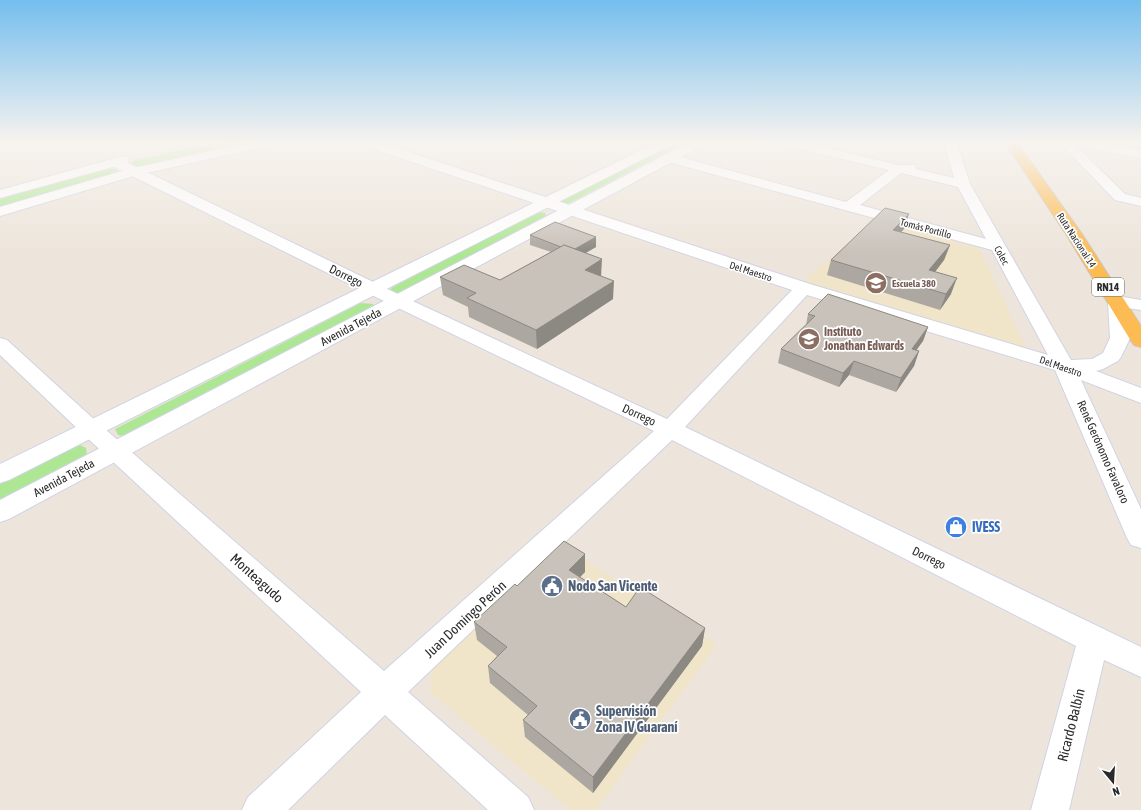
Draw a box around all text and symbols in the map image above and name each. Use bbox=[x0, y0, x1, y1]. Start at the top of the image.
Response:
street label: Ruta Nacional 14 bbox=[1055, 211, 1098, 270]
street label: Tomás Portillo bbox=[899, 216, 953, 241]
street label: Colec bbox=[992, 244, 1011, 267]
street label: Del Maestro bbox=[728, 259, 774, 284]
street label: Dorrego bbox=[327, 262, 365, 290]
school or university icon: Escuela 380 bbox=[863, 270, 889, 296]
place label: Escuela 380 bbox=[892, 278, 936, 289]
road number: RN14 bbox=[1092, 278, 1124, 296]
street label: Avenida Tejeda bbox=[318, 305, 384, 349]
place label: Instituto Jonathan Edwards bbox=[823, 325, 905, 353]
school or university icon: Instituto Jonathan Edwards bbox=[796, 326, 822, 352]
street label: Del Maestro bbox=[1038, 354, 1084, 379]
street label: René Gerónomo Favaloro bbox=[1074, 398, 1132, 506]
street label: Dorrego bbox=[620, 401, 658, 429]
street label: Avenida Tejeda bbox=[31, 456, 97, 500]
shop icon: IVESS bbox=[943, 514, 969, 540]
place label: IVESS bbox=[972, 519, 1000, 535]
street label: Dorrego bbox=[910, 544, 948, 572]
street label: Monteagudo bbox=[227, 550, 287, 606]
public building icon: Nodo San Vicente bbox=[539, 573, 565, 599]
street label: Juan Domingo Perón bbox=[421, 577, 509, 661]
place label: Nodo San Vicente bbox=[568, 578, 658, 594]
street label: Ricardo Balbín bbox=[1054, 687, 1088, 763]
place label: Supervisión Zona IV Guaraní bbox=[596, 703, 678, 735]
public building icon: Supervisión Zona IV Guaraní bbox=[567, 706, 593, 732]
north arrow bbox=[1093, 762, 1133, 802]
text: N bbox=[1111, 785, 1121, 798]

